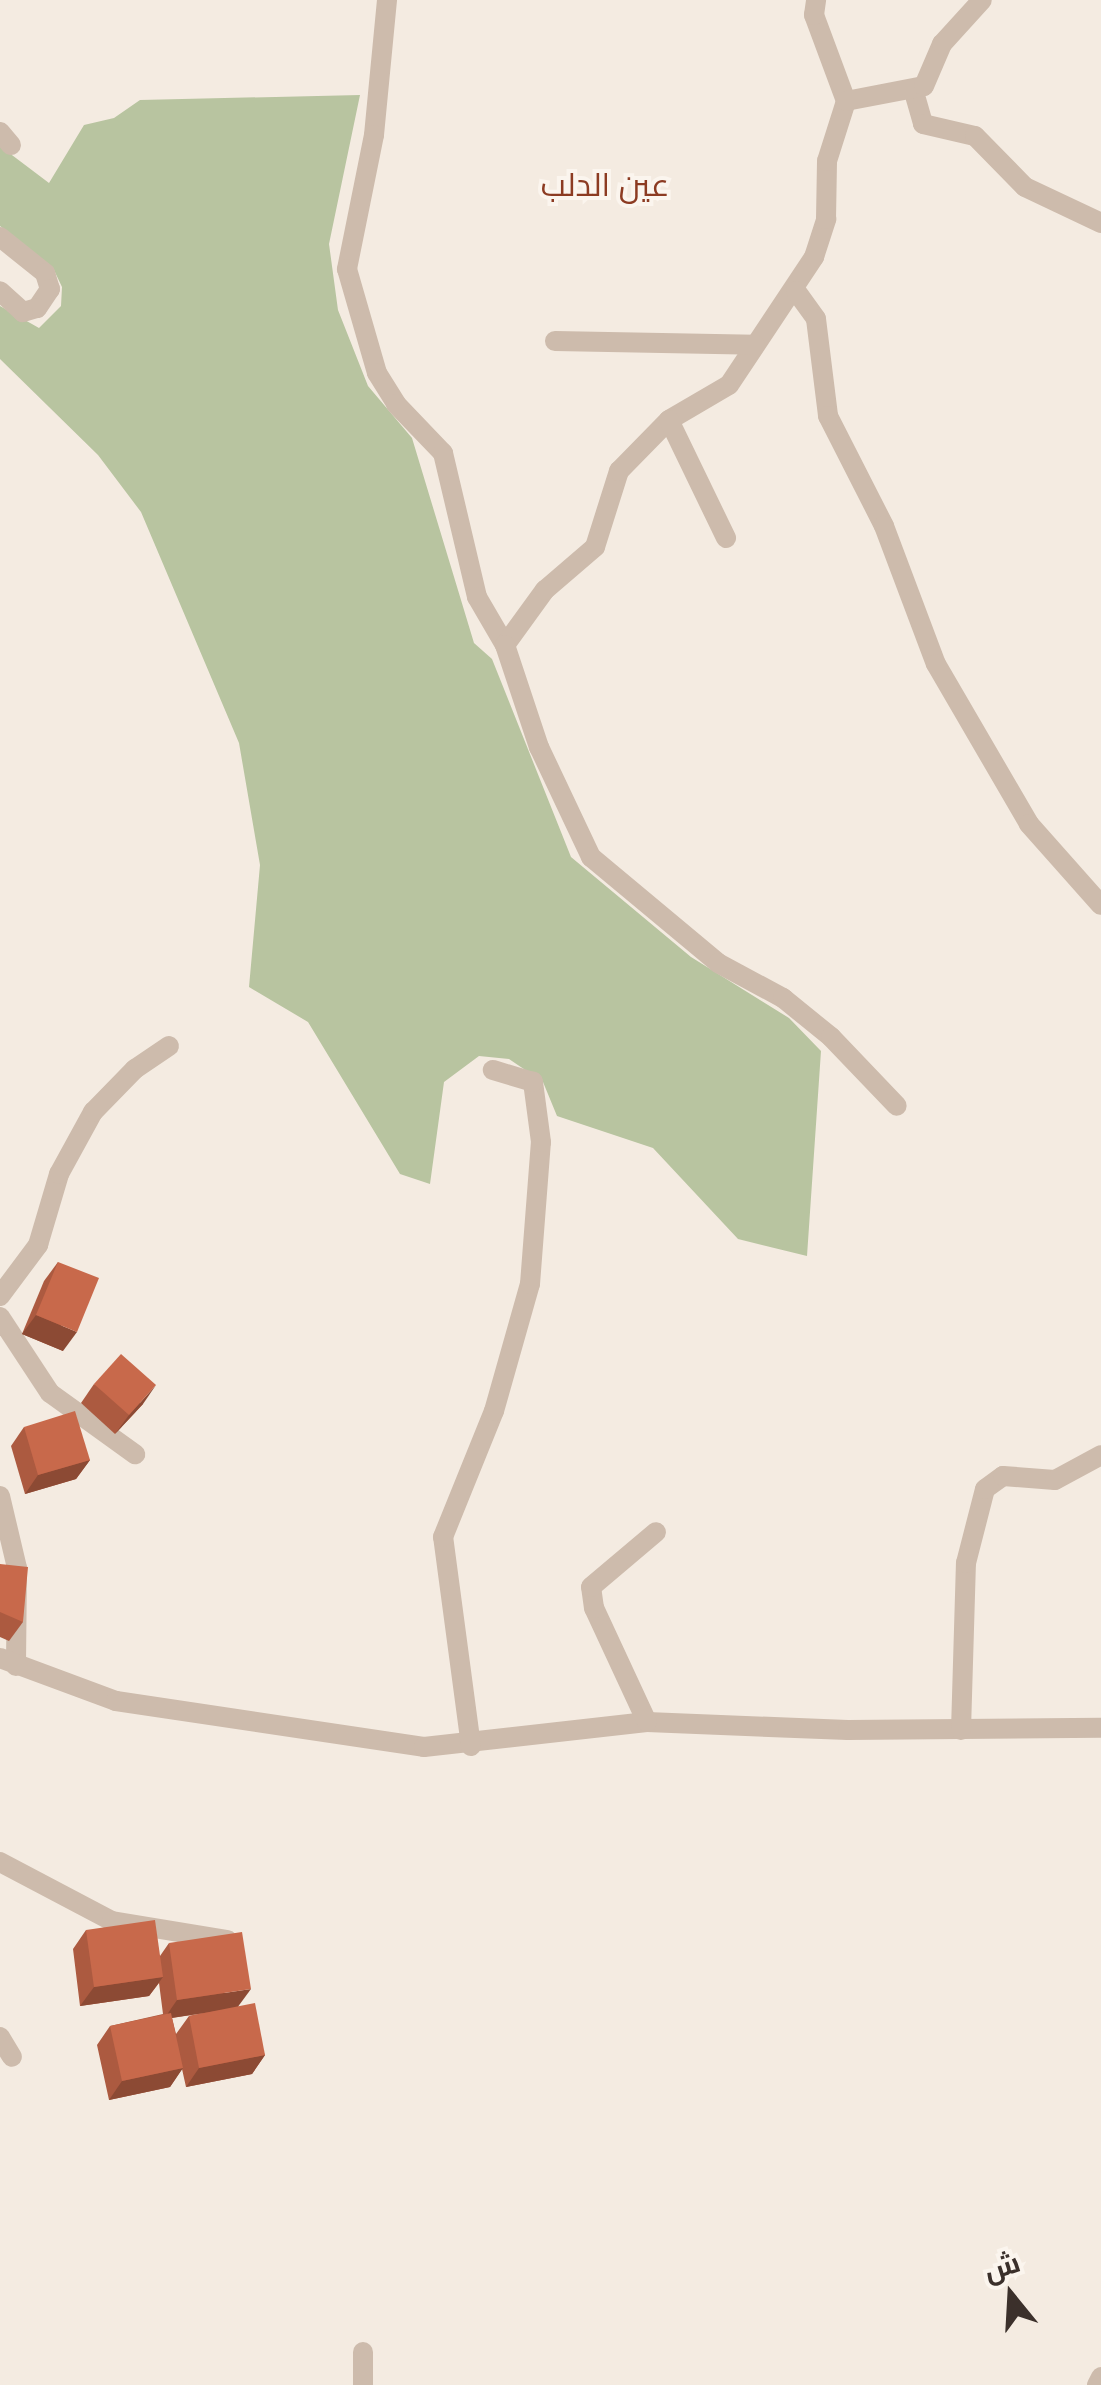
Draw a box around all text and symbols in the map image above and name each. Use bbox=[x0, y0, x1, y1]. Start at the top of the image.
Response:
district label: عين الدلب bbox=[541, 165, 669, 203]
text: ش bbox=[979, 2243, 1024, 2289]
north arrow bbox=[961, 2245, 1061, 2345]

